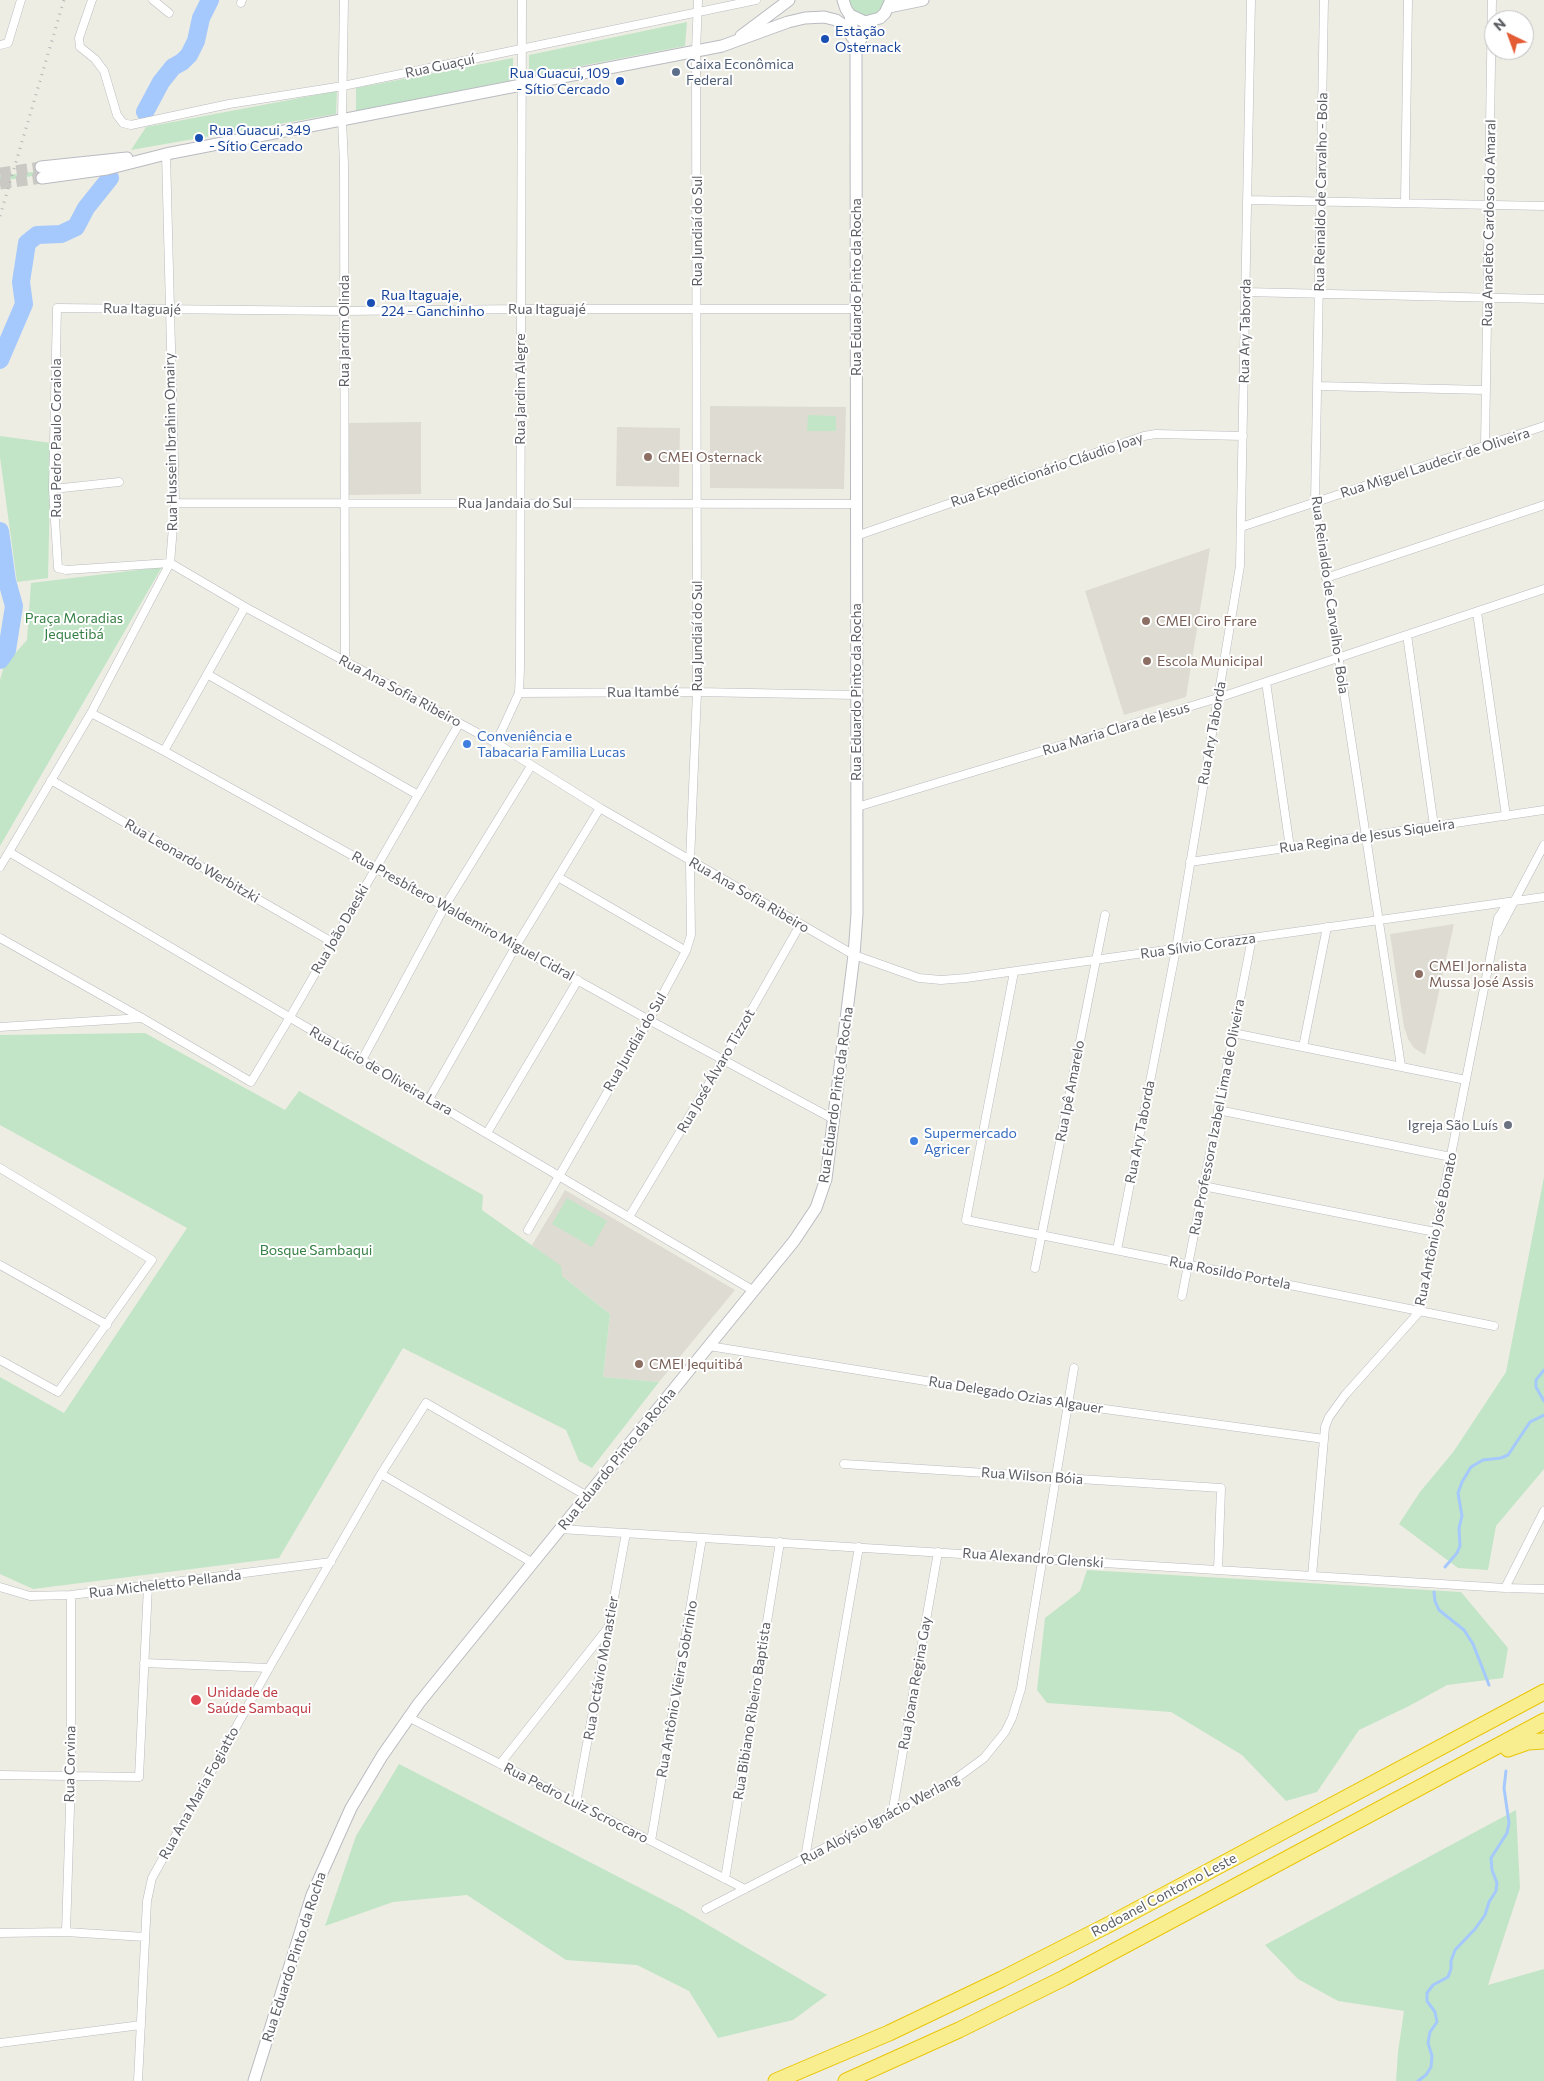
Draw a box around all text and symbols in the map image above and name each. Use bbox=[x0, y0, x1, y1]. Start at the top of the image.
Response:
north arrow bbox=[1484, 10, 1534, 60]
text: N bbox=[1490, 14, 1509, 34]
place label: Estação Osternack bbox=[835, 23, 901, 56]
marker: Estação Osternack bbox=[819, 33, 831, 45]
street label: Rua Guaçuí bbox=[404, 50, 476, 82]
place label: Caixa Econômica Federal bbox=[686, 56, 794, 88]
place label: Rua Guacui, 109 - Sítio Cercado bbox=[510, 65, 610, 98]
marker: Caixa Econômica Federal bbox=[670, 66, 682, 78]
marker: Rua Guacui, 109 - Sítio Cercado bbox=[614, 75, 626, 87]
street label: Rua Reinaldo de Carvalho - Bola bbox=[1311, 92, 1331, 292]
street label: Rua Anacleto Cardoso do Amaral bbox=[1479, 119, 1499, 327]
place label: Rua Guacui, 349 - Sítio Cercado bbox=[209, 122, 311, 154]
marker: Rua Guacui, 349 - Sítio Cercado bbox=[193, 132, 205, 144]
street label: Rua Jundiaí do Sul bbox=[689, 175, 705, 287]
street label: Rua Eduardo Pinto da Rocha bbox=[848, 198, 864, 376]
street label: Rua Jardim Olinda bbox=[336, 275, 352, 387]
street label: Rua Ary Taborda bbox=[1236, 278, 1254, 384]
place label: Rua Itaguaje, 224 - Ganchinho bbox=[381, 287, 485, 320]
marker: Rua Itaguaje, 224 - Ganchinho bbox=[365, 297, 377, 309]
street label: Rua Itaguajé bbox=[103, 300, 181, 318]
street label: Rua Itaguajé bbox=[508, 301, 586, 317]
street label: Rua Jardim Alegre bbox=[512, 333, 528, 445]
street label: Rua Hussein Ibrahim Omairy bbox=[161, 352, 181, 532]
street label: Rua Pedro Paulo Coraiola bbox=[48, 358, 64, 518]
street label: Rua Miguel Laudecir de Oliveira bbox=[1338, 424, 1532, 502]
street label: Rua Expedicionário Cláudio Joay bbox=[949, 429, 1145, 511]
place label: CMEI Osternack bbox=[658, 449, 762, 465]
marker: CMEI Osternack bbox=[642, 451, 654, 463]
street label: Rua Jandaia do Sul bbox=[458, 495, 572, 511]
street label: Rua Reinaldo de Carvalho - Bola bbox=[1308, 495, 1352, 695]
street label: Rua Jundiaí do Sul bbox=[689, 580, 705, 692]
street label: Rua Eduardo Pinto da Rocha bbox=[848, 603, 864, 781]
park label: Praça Moradias Jequetibá bbox=[25, 610, 123, 642]
place label: CMEI Ciro Frare bbox=[1156, 613, 1257, 629]
marker: CMEI Ciro Frare bbox=[1140, 615, 1152, 627]
street label: Rua Ana Sofia Ribeiro bbox=[336, 652, 464, 730]
place label: Escola Municipal bbox=[1157, 653, 1263, 669]
marker: Escola Municipal bbox=[1141, 655, 1153, 667]
street label: Rua Ary Taborda bbox=[1195, 680, 1229, 786]
street label: Rua Itambé bbox=[607, 683, 679, 701]
street label: Rua Maria Clara de Jesus bbox=[1040, 699, 1192, 759]
place label: Conveniência e Tabacaria Familia Lucas bbox=[477, 728, 626, 760]
marker: Conveniência e Tabacaria Familia Lucas bbox=[461, 738, 473, 750]
street label: Rua Regina de Jesus Siqueira bbox=[1278, 815, 1456, 857]
street label: Rua Leonardo Werbitzki bbox=[122, 816, 262, 906]
street label: Rua Presbítero Waldemiro Miguel Cidral bbox=[349, 848, 577, 984]
street label: Rua Ana Sofia Ribeiro bbox=[686, 854, 812, 936]
street label: Rua João Daeski bbox=[308, 881, 372, 977]
street label: Rua Sílvio Corazza bbox=[1139, 930, 1257, 962]
place label: CMEI Jornalista Mussa José Assis bbox=[1429, 958, 1534, 990]
marker: CMEI Jornalista Mussa José Assis bbox=[1413, 968, 1425, 980]
street label: Rua Jundiaí do Sul bbox=[600, 990, 670, 1094]
street label: Rua Professora Izabel Lima de Oliveira bbox=[1186, 998, 1248, 1236]
street label: Rua José Álvaro Tizzot bbox=[674, 1006, 758, 1136]
street label: Rua Eduardo Pinto da Rocha bbox=[815, 1006, 857, 1184]
street label: Rua Lúcio de Oliveira Lara bbox=[306, 1023, 456, 1119]
street label: Rua Ipê Amarelo bbox=[1052, 1039, 1088, 1143]
street label: Rua Ary Taborda bbox=[1122, 1079, 1158, 1185]
place label: Igreja São Luís bbox=[1408, 1117, 1498, 1133]
marker: Igreja São Luís bbox=[1502, 1119, 1514, 1131]
place label: Supermercado Agricer bbox=[924, 1125, 1017, 1158]
marker: Supermercado Agricer bbox=[908, 1135, 920, 1147]
street label: Rua Antônio José Bonato bbox=[1411, 1150, 1461, 1308]
park label: Bosque Sambaqui bbox=[260, 1242, 372, 1258]
street label: Rua Rosildo Portela bbox=[1168, 1253, 1292, 1293]
place label: CMEI Jequitibá bbox=[649, 1356, 743, 1372]
marker: CMEI Jequitibá bbox=[633, 1358, 645, 1370]
street label: Rua Delegado Ozias Algauer bbox=[927, 1373, 1105, 1417]
street label: Rua Eduardo Pinto da Rocha bbox=[555, 1385, 679, 1533]
street label: Rua Wilson Bóia bbox=[980, 1464, 1084, 1488]
street label: Rua Alexandro Glenski bbox=[962, 1545, 1104, 1571]
street label: Rua Micheletto Pellanda bbox=[88, 1566, 242, 1602]
street label: Rua Octávio Monastier bbox=[580, 1595, 622, 1741]
street label: Rua Antônio Vieira Sobrinho bbox=[653, 1599, 701, 1779]
street label: Rua Joana Regina Gay bbox=[895, 1615, 935, 1751]
street label: Rua Bibiano Ribeiro Baptista bbox=[730, 1621, 774, 1801]
place label: Unidade de Saúde Sambaqui bbox=[207, 1684, 311, 1716]
marker: Unidade de Saúde Sambaqui bbox=[189, 1693, 203, 1707]
street label: Rua Ana Maria Fogiatto bbox=[156, 1724, 242, 1862]
street label: Rua Corvina bbox=[61, 1725, 79, 1803]
street label: Rua Pedro Luiz Scroccaro bbox=[501, 1759, 651, 1847]
street label: Rua Aloýsio Ignácio Werlang bbox=[798, 1770, 962, 1868]
street label: Rodoanel Contorno Leste bbox=[1088, 1850, 1240, 1940]
street label: Rua Eduardo Pinto da Rocha bbox=[259, 1870, 329, 2044]

